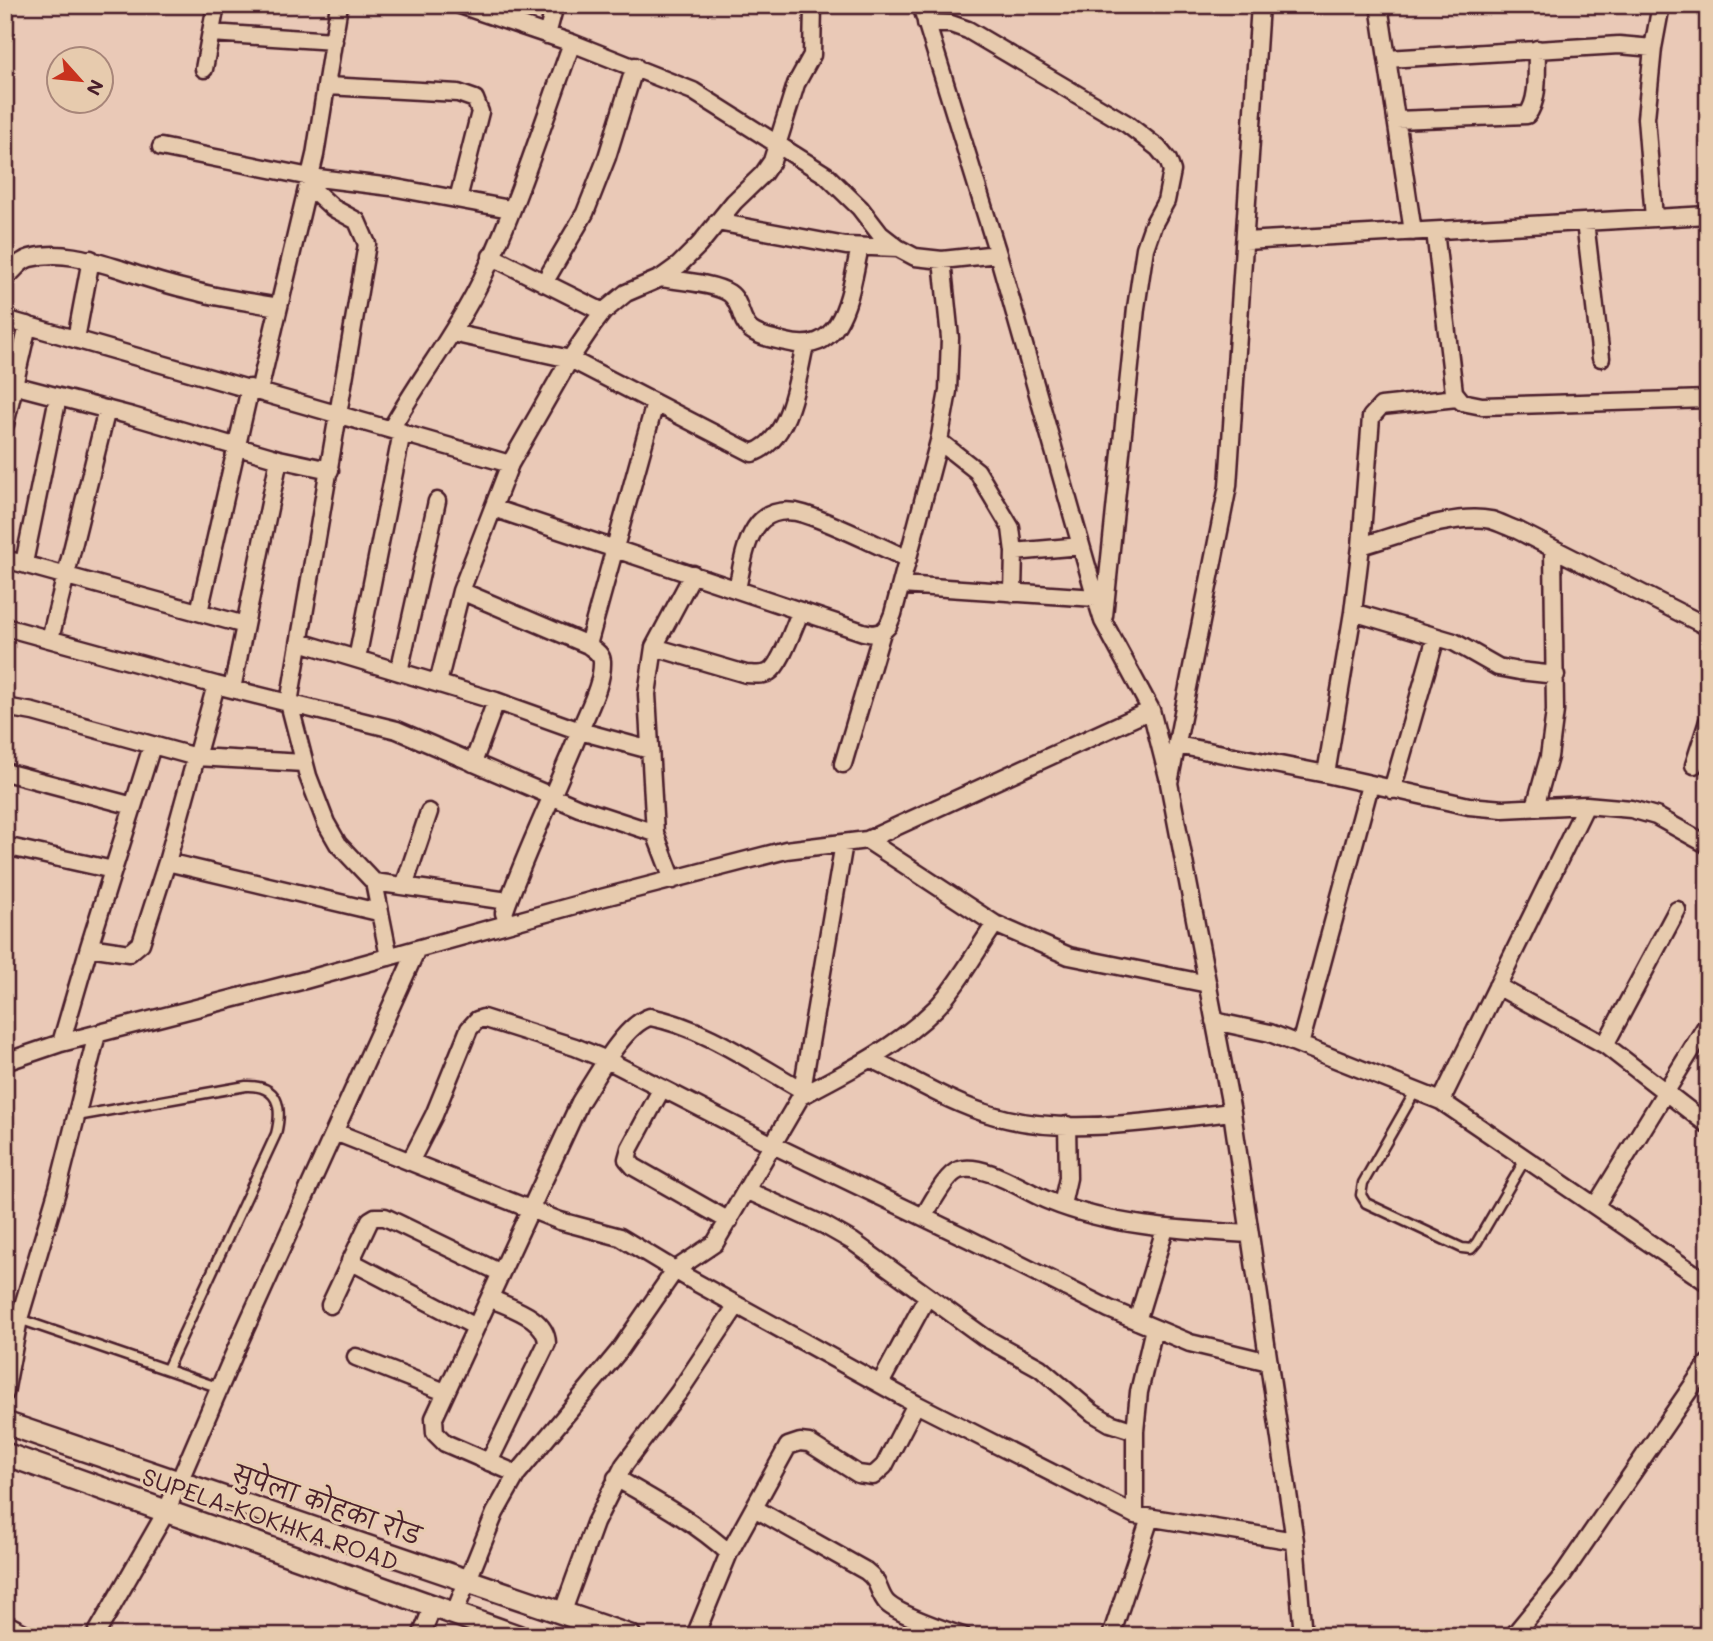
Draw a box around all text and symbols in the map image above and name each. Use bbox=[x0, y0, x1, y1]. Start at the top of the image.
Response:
north arrow bbox=[46, 46, 116, 116]
text: N bbox=[81, 76, 110, 100]
street label: सुपेला कोहका रोड bbox=[227, 1454, 427, 1554]
street label: SUPELA-KOKHKA ROAD bbox=[138, 1460, 403, 1577]

